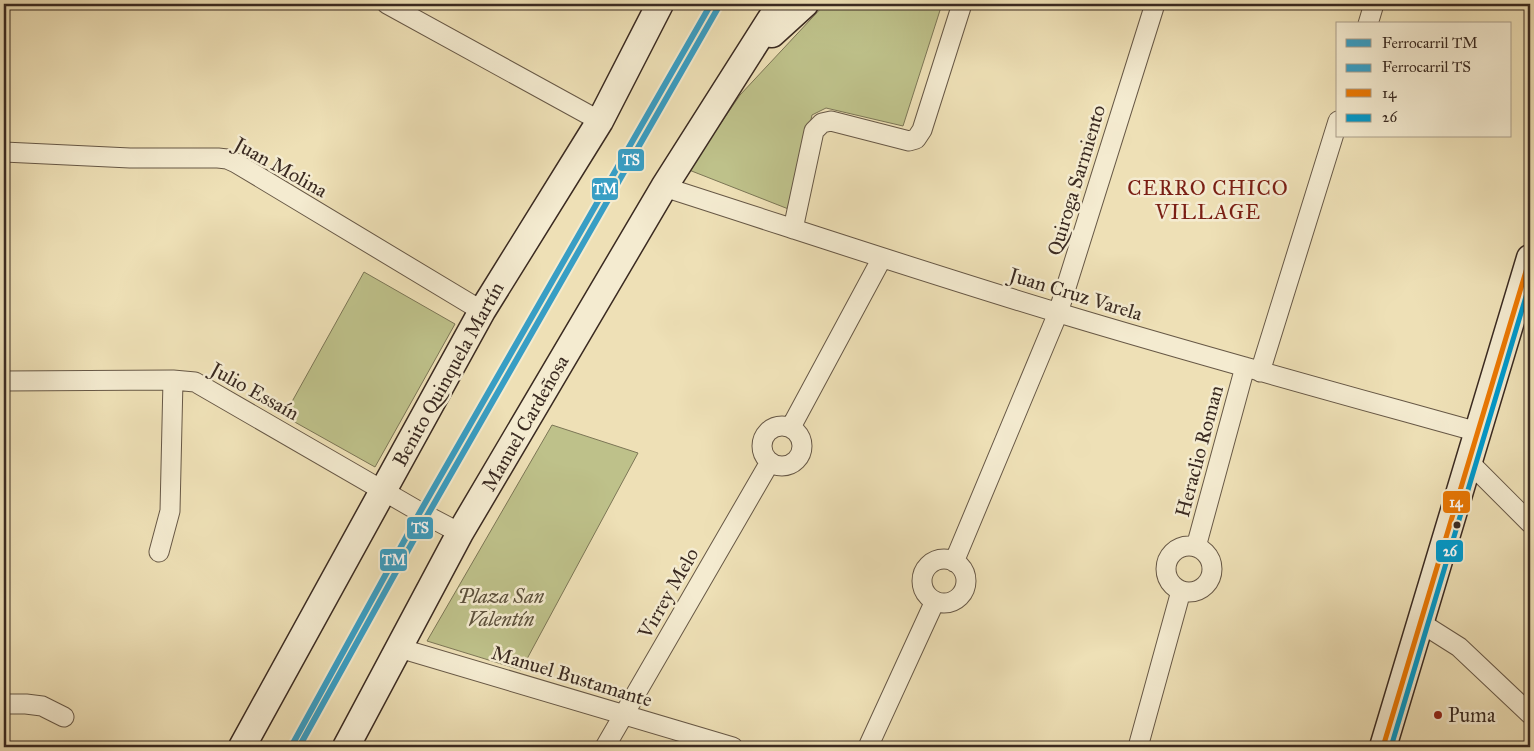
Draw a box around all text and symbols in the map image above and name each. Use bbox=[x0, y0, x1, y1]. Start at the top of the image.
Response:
legend bbox=[1336, 22, 1512, 138]
text: Ferrocarril TM bbox=[1382, 34, 1478, 52]
text: Ferrocarril TS bbox=[1382, 58, 1471, 76]
text: 14 bbox=[1382, 84, 1397, 102]
street label: Quiroga Sarmiento bbox=[1042, 102, 1111, 258]
text: 26 bbox=[1382, 108, 1398, 126]
street label: Juan Molina bbox=[228, 131, 332, 203]
line badge: TS bbox=[617, 148, 645, 172]
text: TS bbox=[621, 152, 640, 169]
district label: CERRO CHICO VILLAGE bbox=[1127, 175, 1289, 225]
line badge: TM bbox=[591, 177, 619, 201]
text: TM bbox=[592, 181, 618, 198]
street label: Juan Cruz Varela bbox=[1004, 262, 1146, 327]
street label: Benito Quinquela Martín bbox=[387, 277, 510, 471]
street label: Manuel Cardeñosa bbox=[476, 350, 574, 495]
street label: Julio Essaín bbox=[204, 356, 304, 426]
street label: Heraclio Roman bbox=[1170, 382, 1228, 519]
line badge: 14 bbox=[1442, 490, 1471, 514]
text: 14 bbox=[1449, 494, 1464, 512]
line badge: TS bbox=[406, 516, 434, 540]
text: TS bbox=[410, 520, 429, 537]
unlabelled marker bbox=[1452, 520, 1462, 530]
line badge: 26 bbox=[1435, 539, 1464, 563]
street label: Virrey Melo bbox=[632, 543, 704, 643]
text: 26 bbox=[1443, 543, 1458, 560]
line badge: TM bbox=[379, 548, 408, 572]
text: TM bbox=[381, 552, 407, 569]
park label: Plaza San Valentín bbox=[458, 584, 545, 631]
street label: Manuel Bustamante bbox=[489, 640, 655, 712]
place label: Puma bbox=[1448, 703, 1496, 727]
marker: Puma bbox=[1432, 709, 1444, 721]

